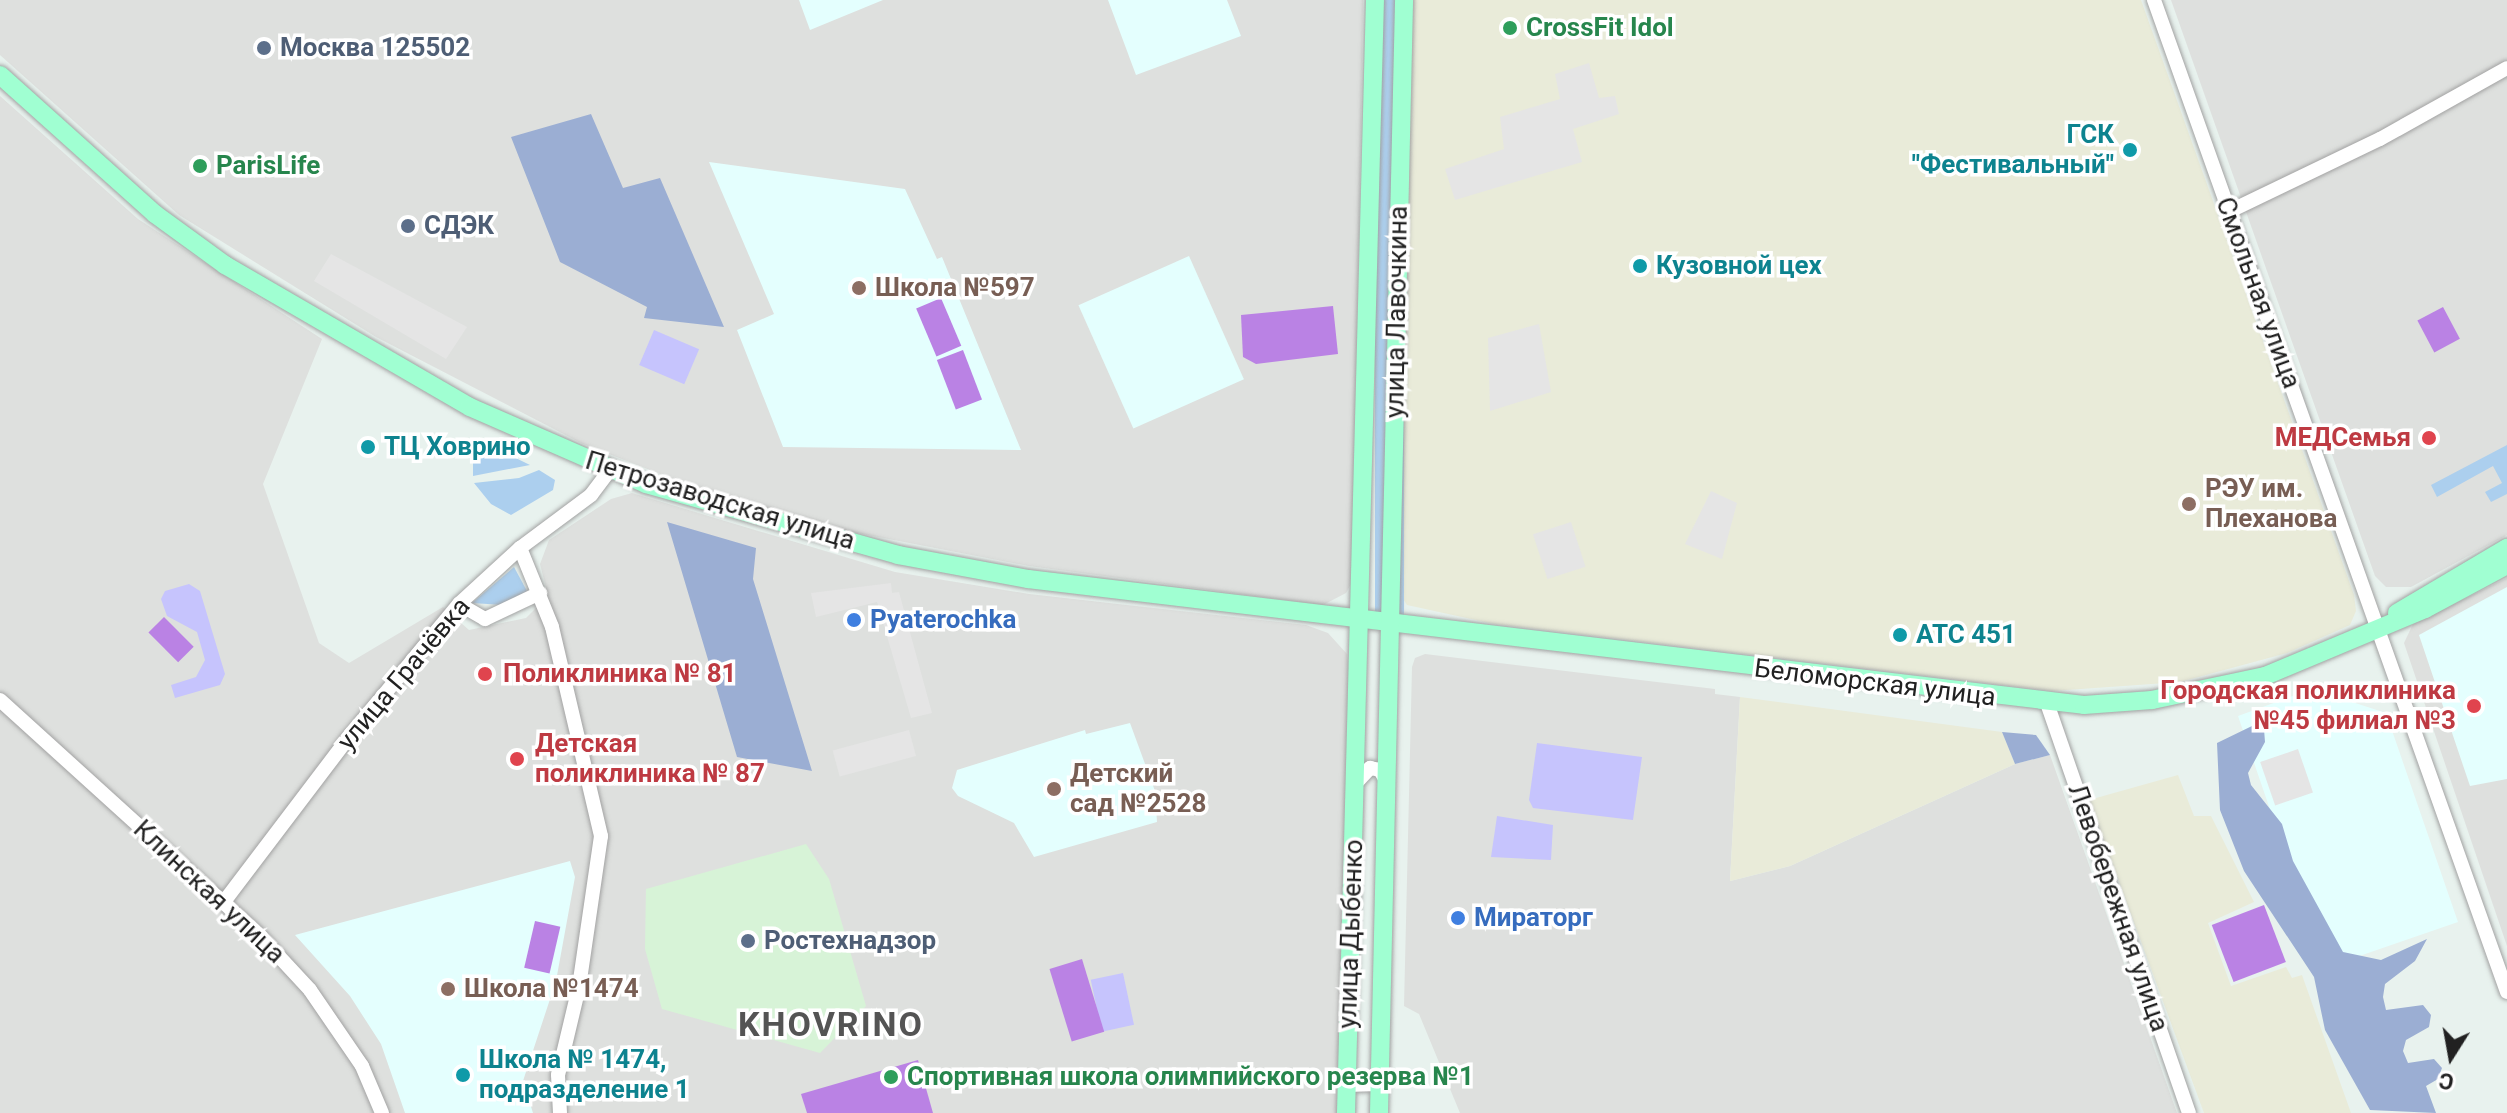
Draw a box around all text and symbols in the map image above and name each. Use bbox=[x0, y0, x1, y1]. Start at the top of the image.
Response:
place label: CrossFit Idol bbox=[1526, 12, 1674, 44]
marker: CrossFit Idol bbox=[1501, 19, 1519, 37]
place label: Москва 125502 bbox=[280, 32, 470, 64]
marker: Москва 125502 bbox=[255, 39, 273, 57]
place label: ГСК "Фестивальный" bbox=[1912, 119, 2114, 180]
marker: ГСК "Фестивальный" bbox=[2121, 141, 2139, 159]
place label: ParisLife bbox=[216, 150, 320, 182]
marker: ParisLife bbox=[191, 157, 209, 175]
street label: Смольная улица bbox=[2209, 193, 2307, 393]
street label: улица Лавочкина bbox=[1380, 206, 1414, 418]
place label: СДЭК bbox=[424, 210, 494, 242]
marker: СДЭК bbox=[399, 217, 417, 235]
place label: Кузовной цех bbox=[1656, 250, 1822, 282]
marker: Кузовной цех bbox=[1631, 257, 1649, 275]
place label: Школа №597 bbox=[875, 272, 1035, 304]
marker: Школа №597 bbox=[850, 279, 868, 297]
place label: МЕДСемья bbox=[2275, 422, 2411, 454]
marker: МЕДСемья bbox=[2418, 427, 2440, 449]
place label: ТЦ Ховрино bbox=[384, 431, 531, 463]
marker: ТЦ Ховрино bbox=[359, 438, 377, 456]
street label: Петрозаводская улица bbox=[582, 445, 858, 557]
place label: РЭУ им. Плеханова bbox=[2205, 473, 2337, 534]
marker: РЭУ им. Плеханова bbox=[2180, 495, 2198, 513]
street label: улица Грачёвка bbox=[331, 591, 477, 757]
place label: Pyaterochka bbox=[870, 604, 1016, 636]
marker: Pyaterochka bbox=[845, 611, 863, 629]
place label: АТС 451 bbox=[1916, 619, 2016, 651]
marker: АТС 451 bbox=[1891, 626, 1909, 644]
street label: Беломорская улица bbox=[1753, 653, 1997, 713]
place label: Поликлиника № 81 bbox=[503, 658, 737, 690]
marker: Поликлиника № 81 bbox=[474, 663, 496, 685]
place label: Городская поликлиника №45 филиал №3 bbox=[2160, 675, 2456, 736]
marker: Городская поликлиника №45 филиал №3 bbox=[2463, 695, 2485, 717]
place label: Детская поликлиника № 87 bbox=[535, 728, 765, 790]
marker: Детская поликлиника № 87 bbox=[506, 748, 528, 770]
place label: Детский сад №2528 bbox=[1070, 758, 1206, 820]
marker: Детский сад №2528 bbox=[1045, 780, 1063, 798]
street label: Левобережная улица bbox=[2061, 780, 2175, 1036]
street label: Клинская улица bbox=[127, 814, 291, 970]
street label: улица Дыбенко bbox=[1332, 839, 1370, 1029]
place label: Мираторг bbox=[1474, 902, 1593, 934]
marker: Мираторг bbox=[1449, 909, 1467, 927]
place label: Ростехнадзор bbox=[764, 925, 936, 957]
marker: Ростехнадзор bbox=[739, 932, 757, 950]
place label: Школа №1474 bbox=[464, 973, 639, 1005]
marker: Школа №1474 bbox=[439, 980, 457, 998]
district label: KHOVRINO bbox=[738, 1005, 924, 1045]
north arrow bbox=[2411, 1017, 2491, 1097]
place label: Школа № 1474, подразделение 1 bbox=[479, 1044, 690, 1106]
place label: Спортивная школа олимпийского резерва №1 bbox=[907, 1061, 1474, 1093]
marker: Школа № 1474, подразделение 1 bbox=[454, 1066, 472, 1084]
text: С bbox=[2437, 1067, 2456, 1095]
marker: Спортивная школа олимпийского резерва №1 bbox=[882, 1068, 900, 1086]

